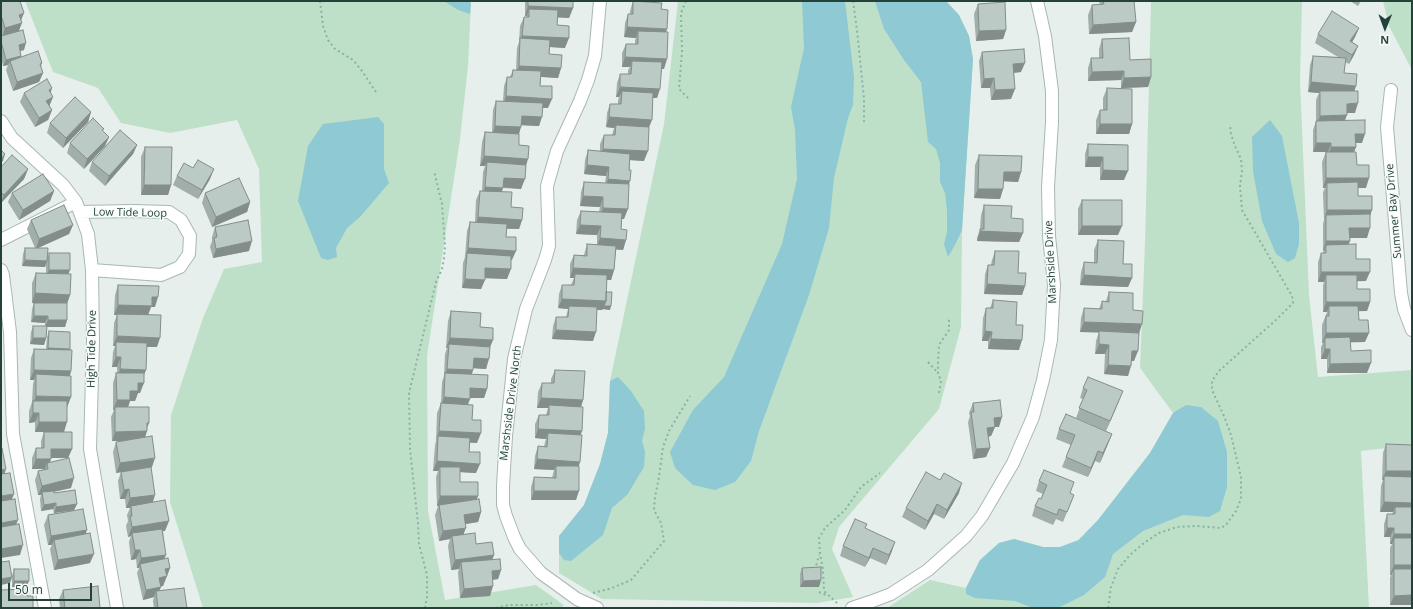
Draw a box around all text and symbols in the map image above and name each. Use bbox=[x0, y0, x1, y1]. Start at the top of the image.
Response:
north arrow bbox=[1365, 8, 1405, 48]
text: N bbox=[1380, 33, 1389, 48]
street label: Summer Bay Drive bbox=[1383, 163, 1405, 259]
street label: Low Tide Loop bbox=[93, 206, 167, 220]
street label: Marshside Drive bbox=[1042, 220, 1060, 304]
street label: High Tide Drive bbox=[85, 310, 99, 388]
street label: Marshside Drive North bbox=[497, 345, 525, 461]
scale bar bbox=[10, 575, 94, 601]
text: 50 m bbox=[15, 581, 43, 598]

